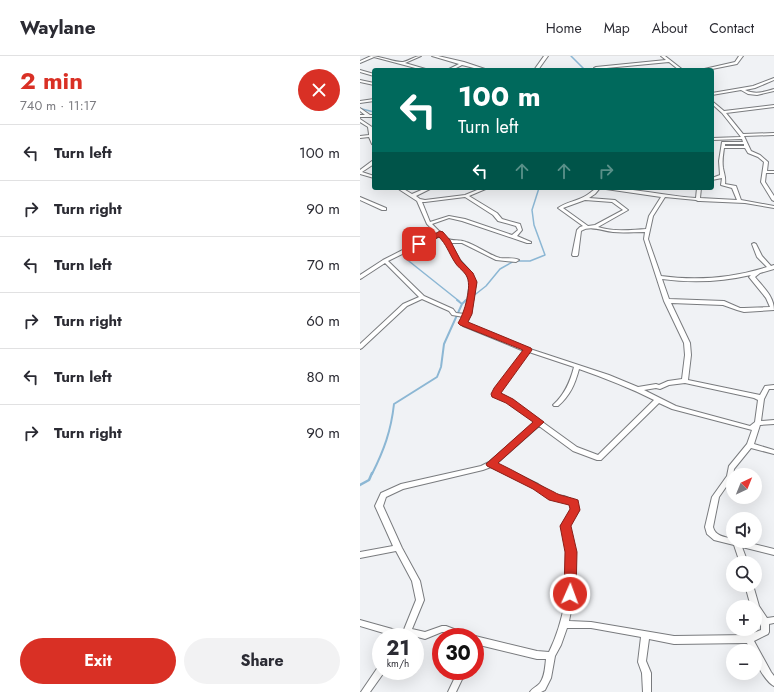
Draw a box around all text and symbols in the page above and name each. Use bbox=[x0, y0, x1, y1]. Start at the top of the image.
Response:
text: Waylane bbox=[20, 14, 96, 41]
text: Home bbox=[546, 18, 582, 38]
text: Map bbox=[604, 18, 630, 38]
text: About bbox=[652, 18, 687, 38]
text: Contact bbox=[709, 18, 754, 38]
text: 2 min bbox=[20, 63, 83, 98]
button: close bbox=[298, 69, 340, 111]
text: 100 m bbox=[458, 76, 541, 117]
icon: left bbox=[392, 84, 444, 136]
text: 740 m · 11:17 bbox=[20, 96, 96, 115]
text: Turn left bbox=[458, 114, 518, 140]
icon: left bbox=[20, 142, 42, 164]
text: Turn left bbox=[54, 142, 112, 164]
text: 100 m bbox=[299, 142, 340, 164]
icon: left bbox=[469, 160, 491, 182]
icon: ahead bbox=[511, 160, 533, 182]
icon: ahead bbox=[553, 160, 575, 182]
icon: right bbox=[595, 160, 617, 182]
icon: right bbox=[20, 198, 42, 220]
text: Turn right bbox=[54, 198, 122, 220]
text: 90 m bbox=[306, 198, 340, 220]
pin bbox=[402, 227, 436, 261]
icon: arrive bbox=[408, 233, 430, 255]
icon: left bbox=[20, 254, 42, 276]
text: Turn left bbox=[54, 254, 112, 276]
text: 70 m bbox=[307, 254, 340, 276]
icon: right bbox=[20, 310, 42, 332]
text: Turn right bbox=[54, 310, 122, 332]
text: 60 m bbox=[306, 310, 340, 332]
icon: left bbox=[20, 366, 42, 388]
text: Turn left bbox=[54, 366, 112, 388]
text: 80 m bbox=[307, 366, 340, 388]
icon: right bbox=[20, 422, 42, 444]
text: Turn right bbox=[54, 422, 122, 444]
text: 90 m bbox=[306, 422, 340, 444]
north arrow bbox=[726, 468, 762, 504]
map controls bbox=[726, 468, 762, 680]
button: sound bbox=[726, 512, 762, 548]
button: search bbox=[726, 556, 762, 592]
position arrow bbox=[549, 573, 591, 615]
button: + bbox=[726, 600, 762, 636]
speed limit sign: 30 bbox=[432, 628, 484, 680]
text: 21 bbox=[386, 634, 410, 663]
button: Exit bbox=[20, 638, 176, 684]
button: Share bbox=[184, 638, 340, 684]
button: − bbox=[726, 644, 762, 680]
text: km/h bbox=[387, 656, 409, 671]

